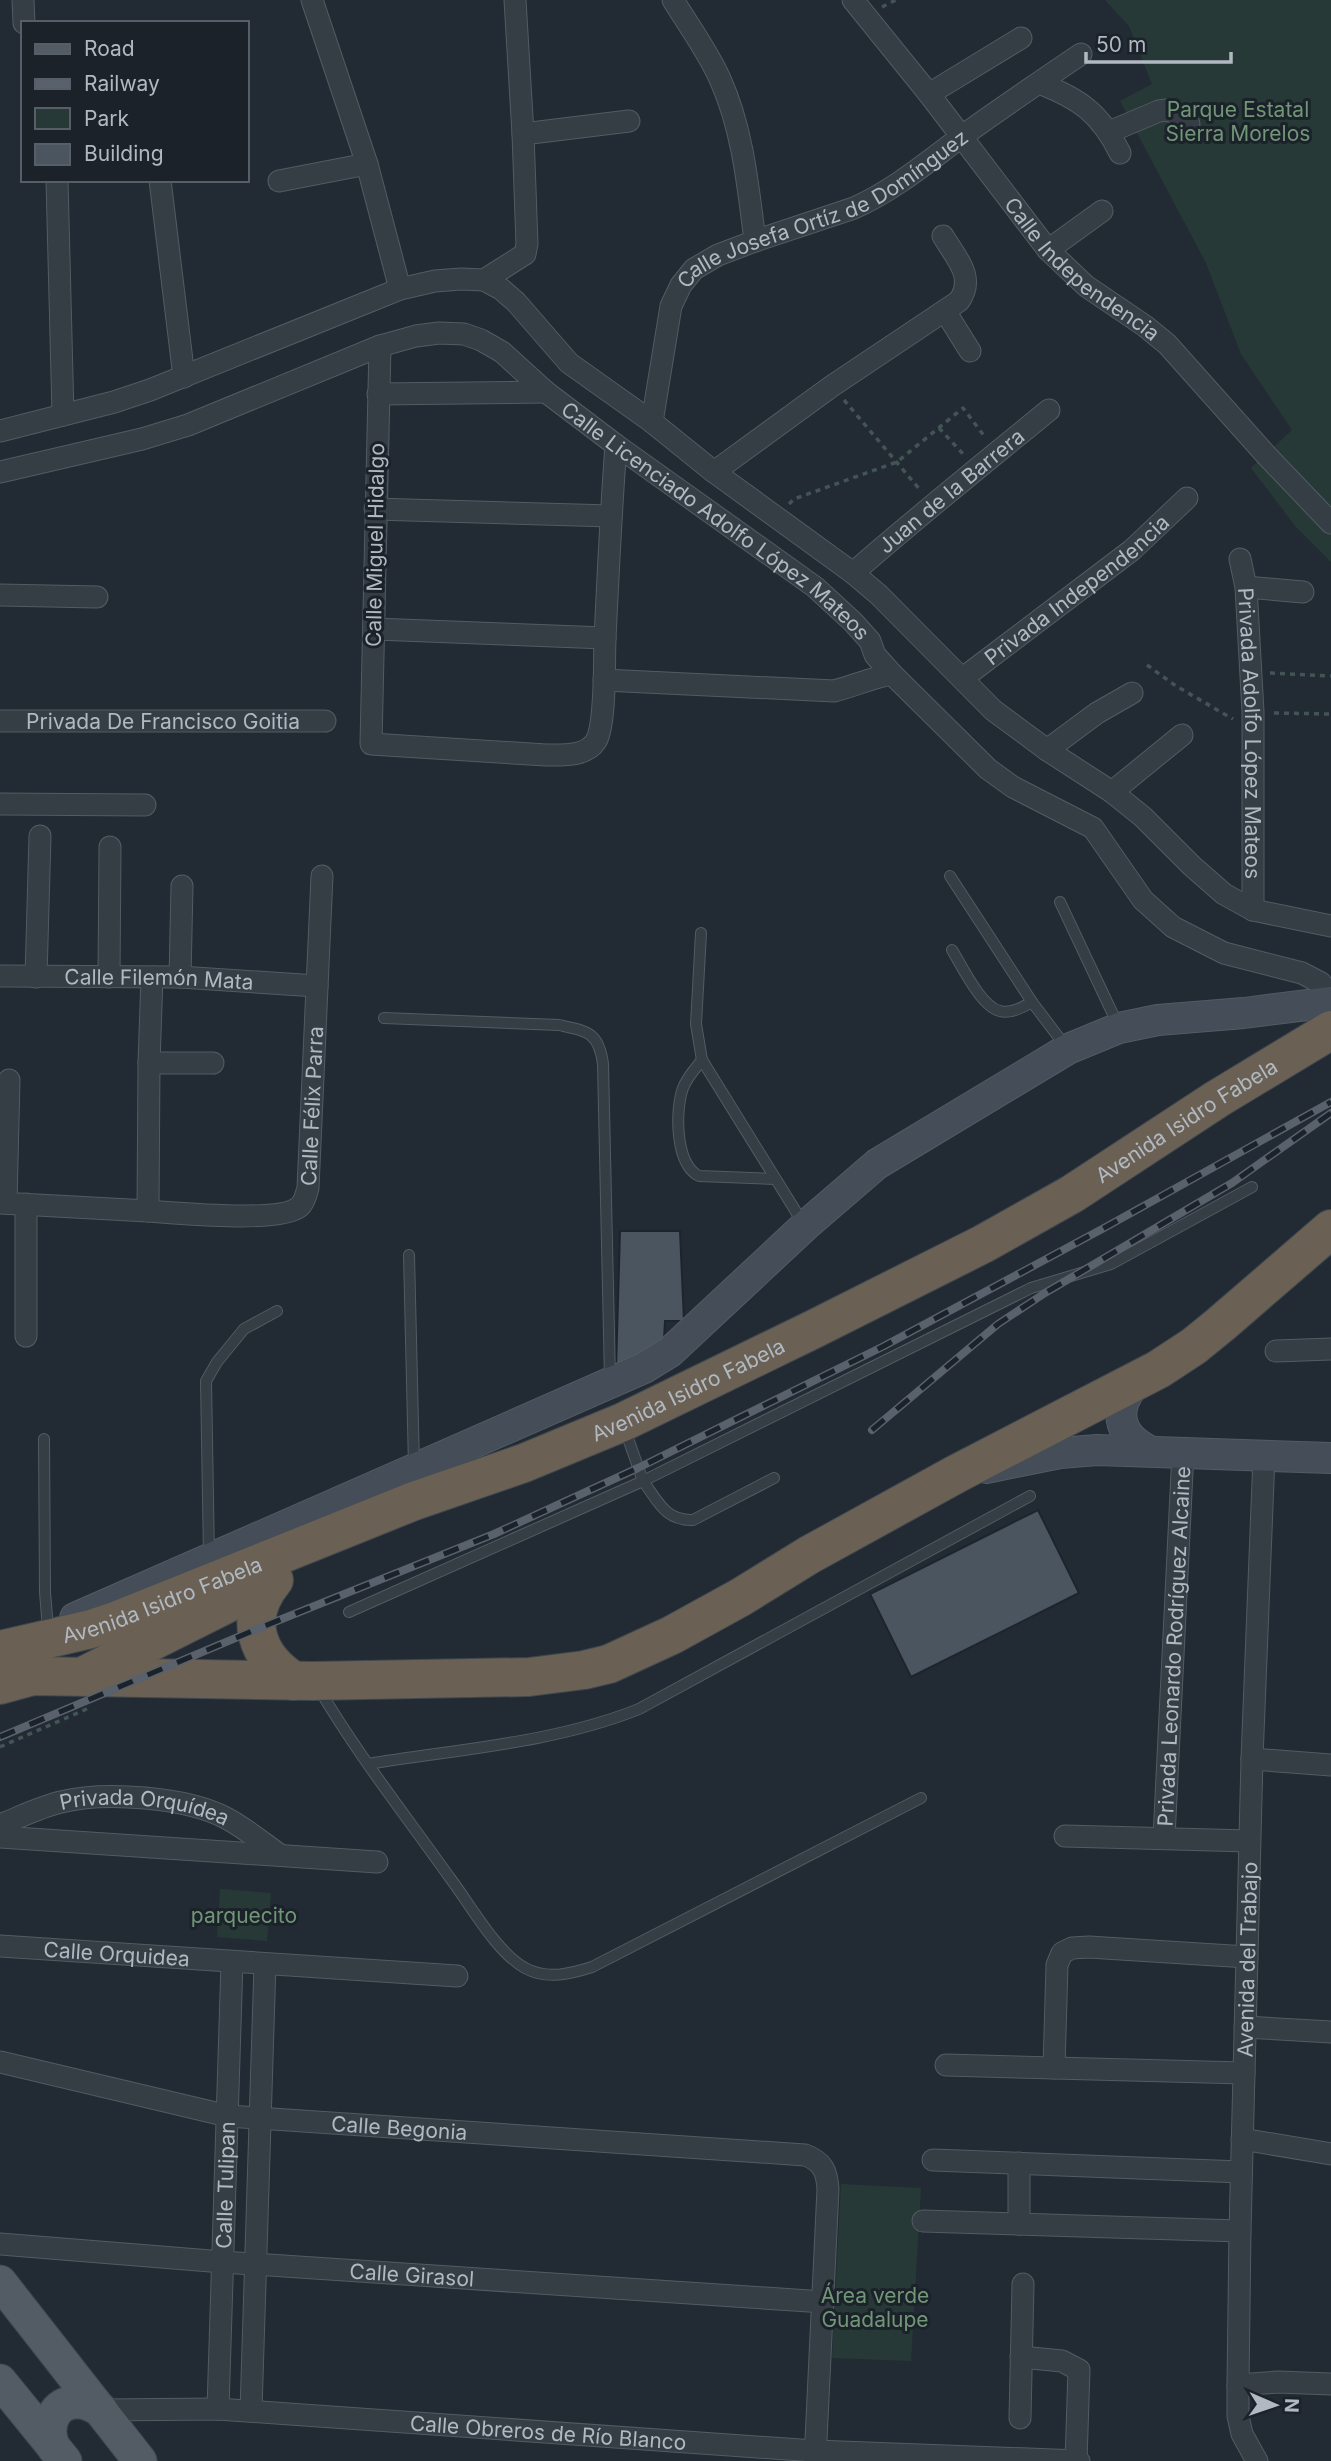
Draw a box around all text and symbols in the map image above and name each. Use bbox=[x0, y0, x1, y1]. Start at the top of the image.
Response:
legend bbox=[21, 21, 248, 182]
scale bar bbox=[1086, 21, 1231, 65]
text: 50 m bbox=[1096, 32, 1146, 57]
text: Road bbox=[84, 36, 135, 61]
text: Railway bbox=[84, 71, 160, 96]
park label: Parque Estatal Sierra Morelos bbox=[1166, 97, 1310, 146]
text: Park bbox=[84, 106, 129, 131]
street label: Calle Josefa Ortíz de Domínguez bbox=[671, 124, 973, 293]
text: Building bbox=[84, 141, 164, 166]
street label: Calle Independencia bbox=[1000, 192, 1165, 346]
street label: Calle Licenciado Adolfo López Mateos bbox=[557, 396, 875, 645]
street label: Juan de la Barrera bbox=[873, 423, 1029, 558]
street label: Calle Miguel Hidalgo bbox=[361, 443, 389, 647]
street label: Privada Independencia bbox=[979, 509, 1174, 670]
street label: Privada Adolfo López Mateos bbox=[1234, 587, 1266, 879]
street label: Privada De Francisco Goitia bbox=[26, 709, 300, 734]
street label: Calle Filemón Mata bbox=[64, 964, 254, 994]
street label: Calle Félix Parra bbox=[296, 1025, 328, 1186]
street label: Avenida Isidro Fabela bbox=[1090, 1053, 1282, 1188]
street label: Avenida Isidro Fabela bbox=[588, 1333, 789, 1446]
street label: Privada Leonardo Rodríguez Alcaine bbox=[1152, 1465, 1195, 1827]
street label: Avenida Isidro Fabela bbox=[60, 1551, 265, 1648]
street label: Privada Orquídea bbox=[57, 1784, 234, 1830]
street label: Avenida del Trabajo bbox=[1232, 1861, 1262, 2057]
park label: parquecito bbox=[191, 1903, 297, 1928]
street label: Calle Orquidea bbox=[43, 1936, 191, 1971]
street label: Calle Begonia bbox=[330, 2111, 468, 2145]
street label: Calle Tulipan bbox=[211, 2121, 240, 2249]
street label: Calle Girasol bbox=[349, 2258, 475, 2291]
park label: Área verde Guadalupe bbox=[821, 2282, 929, 2332]
north arrow bbox=[1240, 2370, 1310, 2440]
text: N bbox=[1280, 2398, 1303, 2413]
street label: Calle Obreros de Río Blanco bbox=[409, 2410, 687, 2454]

